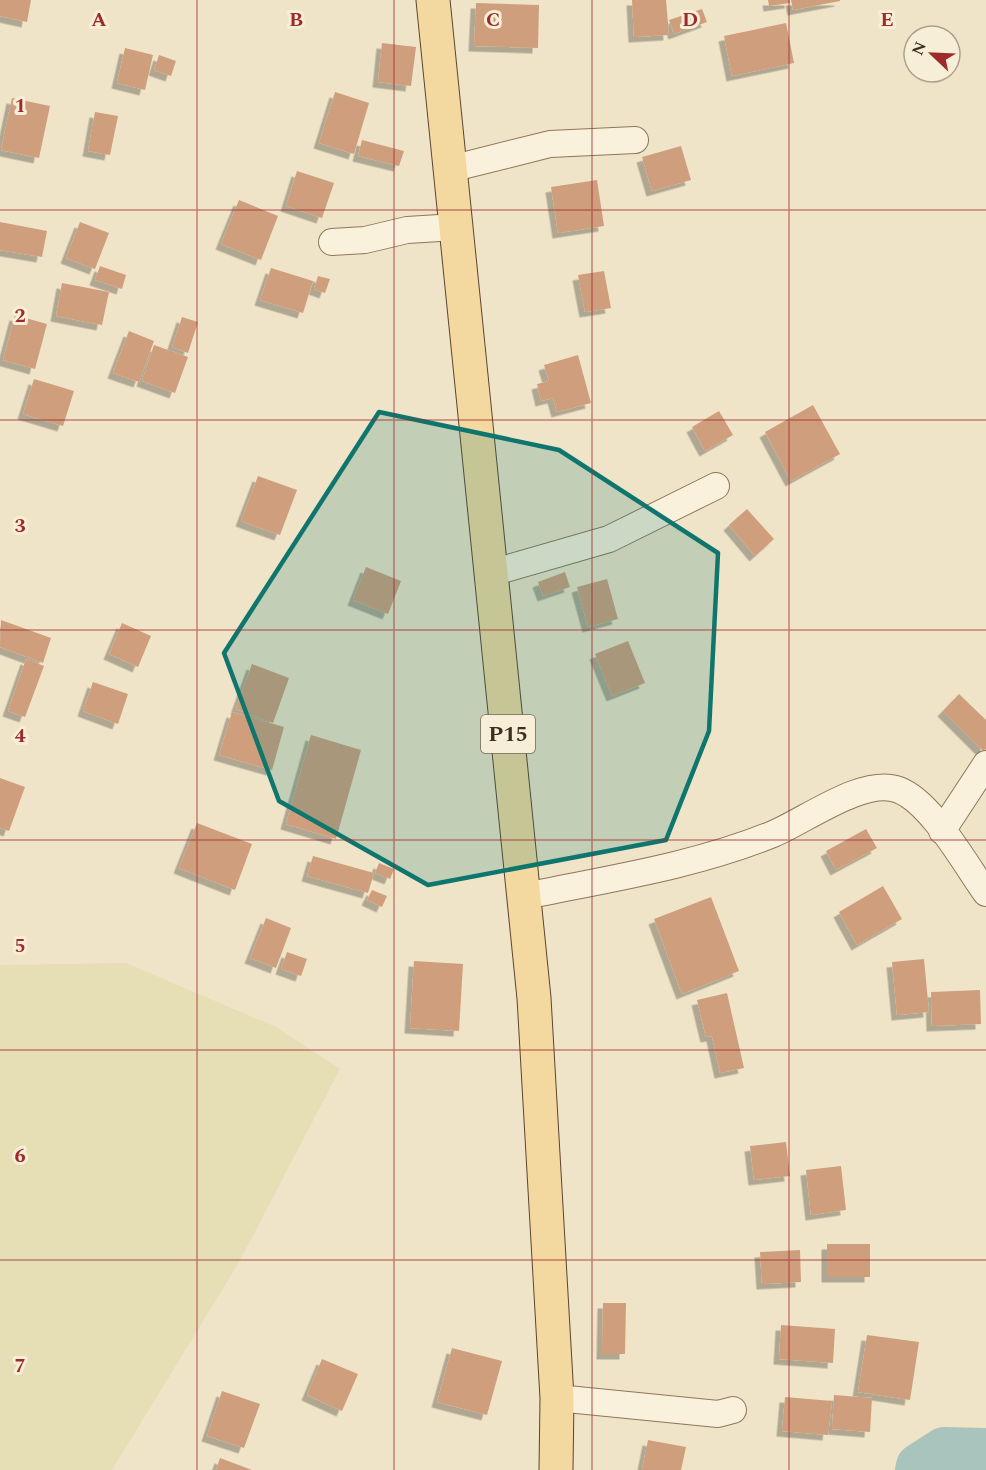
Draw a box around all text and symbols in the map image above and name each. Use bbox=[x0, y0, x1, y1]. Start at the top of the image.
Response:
text: A bbox=[91, 5, 107, 35]
text: B bbox=[289, 5, 303, 35]
text: C bbox=[486, 5, 500, 35]
text: D bbox=[682, 5, 698, 35]
text: E bbox=[880, 5, 894, 35]
north arrow bbox=[902, 24, 962, 84]
text: N bbox=[906, 38, 933, 59]
text: 1 bbox=[14, 91, 26, 121]
text: 2 bbox=[14, 301, 26, 331]
text: 3 bbox=[14, 511, 26, 541]
road number: P15 bbox=[481, 715, 535, 753]
text: 4 bbox=[14, 721, 26, 751]
text: 5 bbox=[14, 931, 26, 961]
text: 6 bbox=[14, 1141, 26, 1171]
text: 7 bbox=[14, 1351, 26, 1381]

